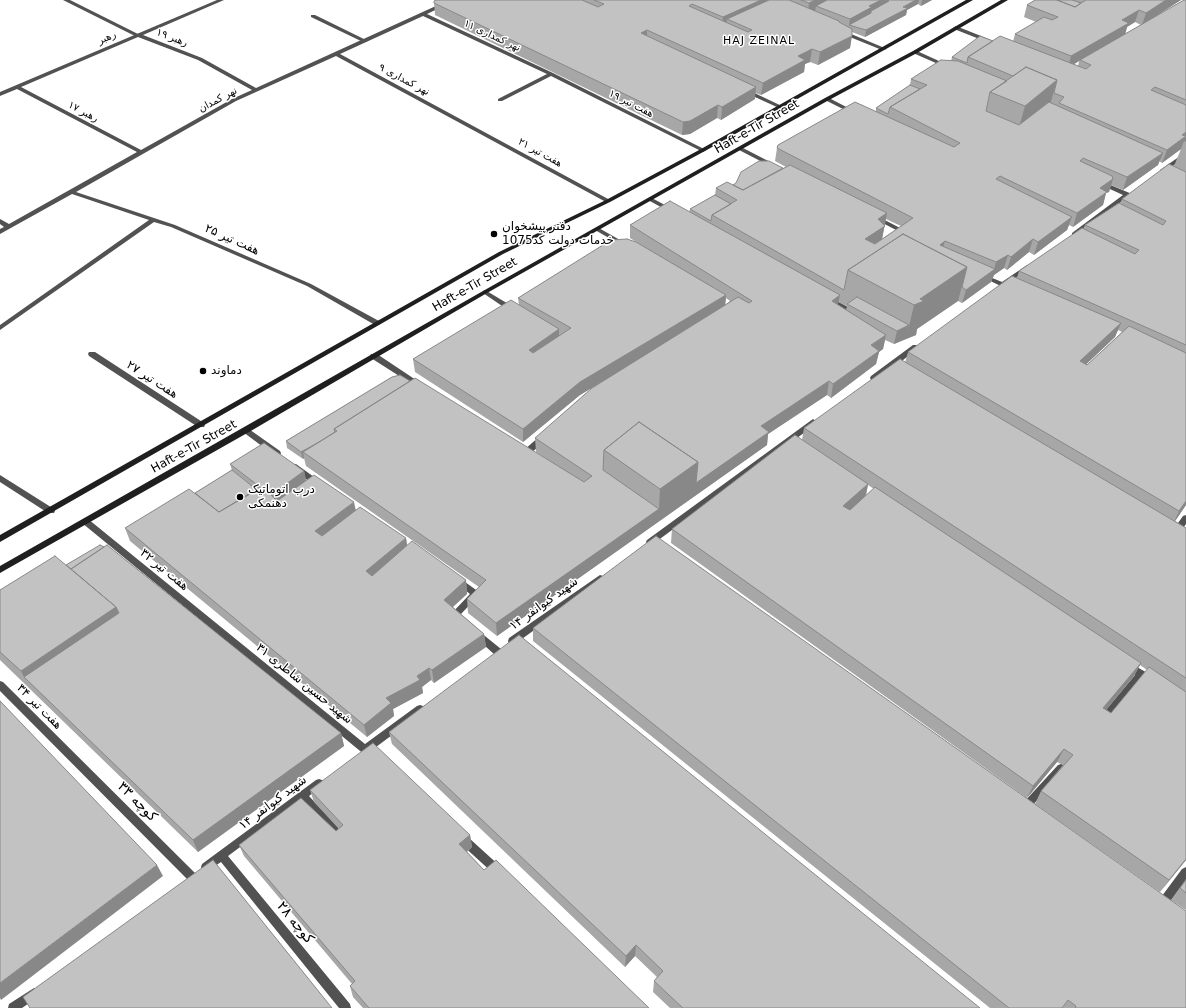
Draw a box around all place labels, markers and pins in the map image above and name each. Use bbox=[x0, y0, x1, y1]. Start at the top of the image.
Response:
place label: دفتر پیشخوان خدمات دولت کد1075 bbox=[502, 220, 614, 248]
marker: دفتر پیشخوان خدمات دولت کد1075 bbox=[489, 229, 499, 239]
place label: دماوند bbox=[211, 364, 242, 378]
marker: دماوند bbox=[198, 366, 208, 376]
place label: درب اتوماتیک دهنمکی bbox=[248, 483, 315, 511]
marker: درب اتوماتیک دهنمکی bbox=[235, 492, 245, 502]

